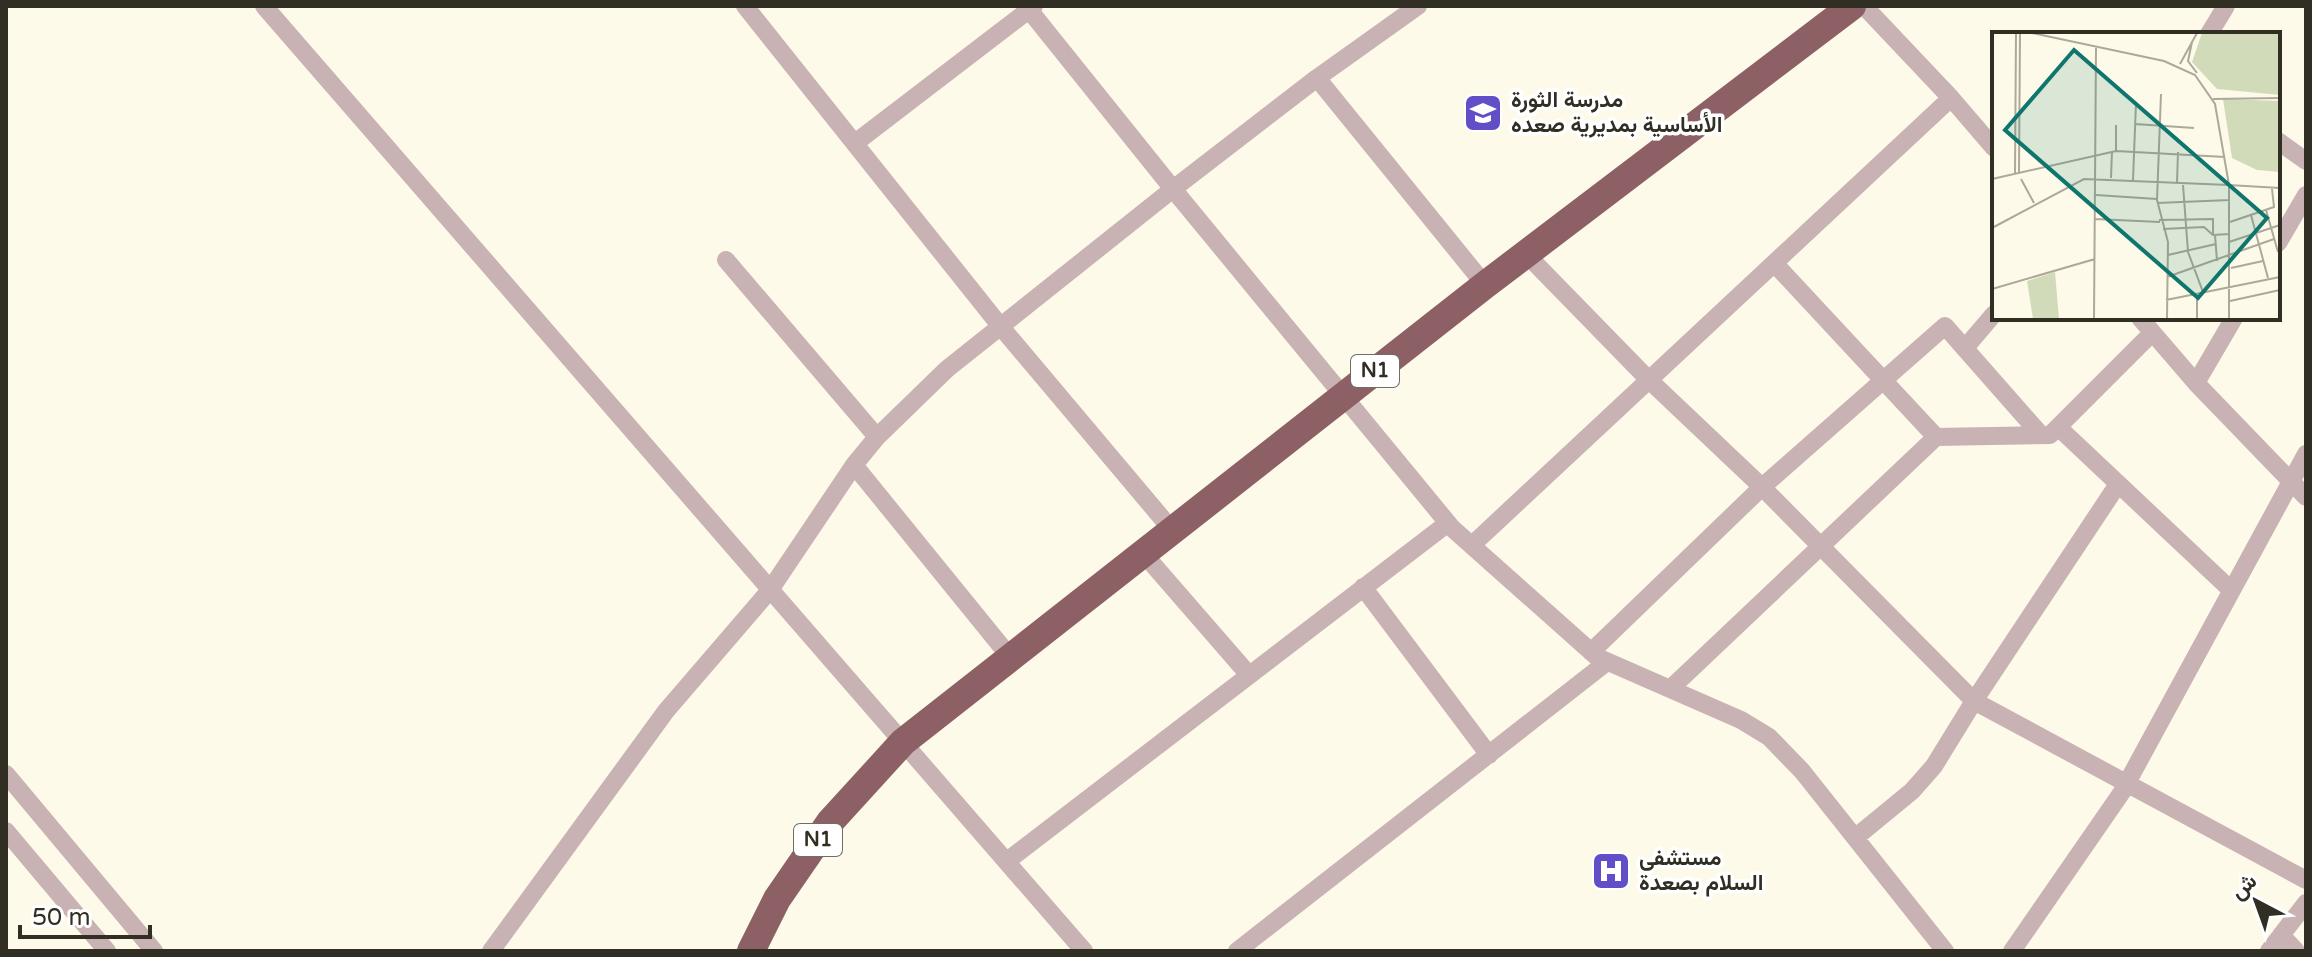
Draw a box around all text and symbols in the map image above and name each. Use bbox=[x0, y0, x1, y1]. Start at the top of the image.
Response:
inset map bbox=[1992, 32, 2280, 320]
place label: مدرسة الثورة الأساسية بمديرية صعده bbox=[1511, 87, 1722, 138]
school or university icon: مدرسة الثورة الأساسية بمديرية صعده bbox=[1462, 92, 1504, 134]
road number: N1 bbox=[1351, 355, 1399, 387]
road number: N1 bbox=[794, 824, 842, 856]
place label: مستشفى السلام بصعدة bbox=[1639, 845, 1763, 897]
hospital icon: مستشفى السلام بصعدة bbox=[1590, 850, 1632, 892]
north arrow bbox=[2216, 861, 2296, 941]
text: ش bbox=[2225, 868, 2262, 905]
scale bar bbox=[20, 889, 150, 939]
text: 50 m bbox=[32, 903, 90, 932]

